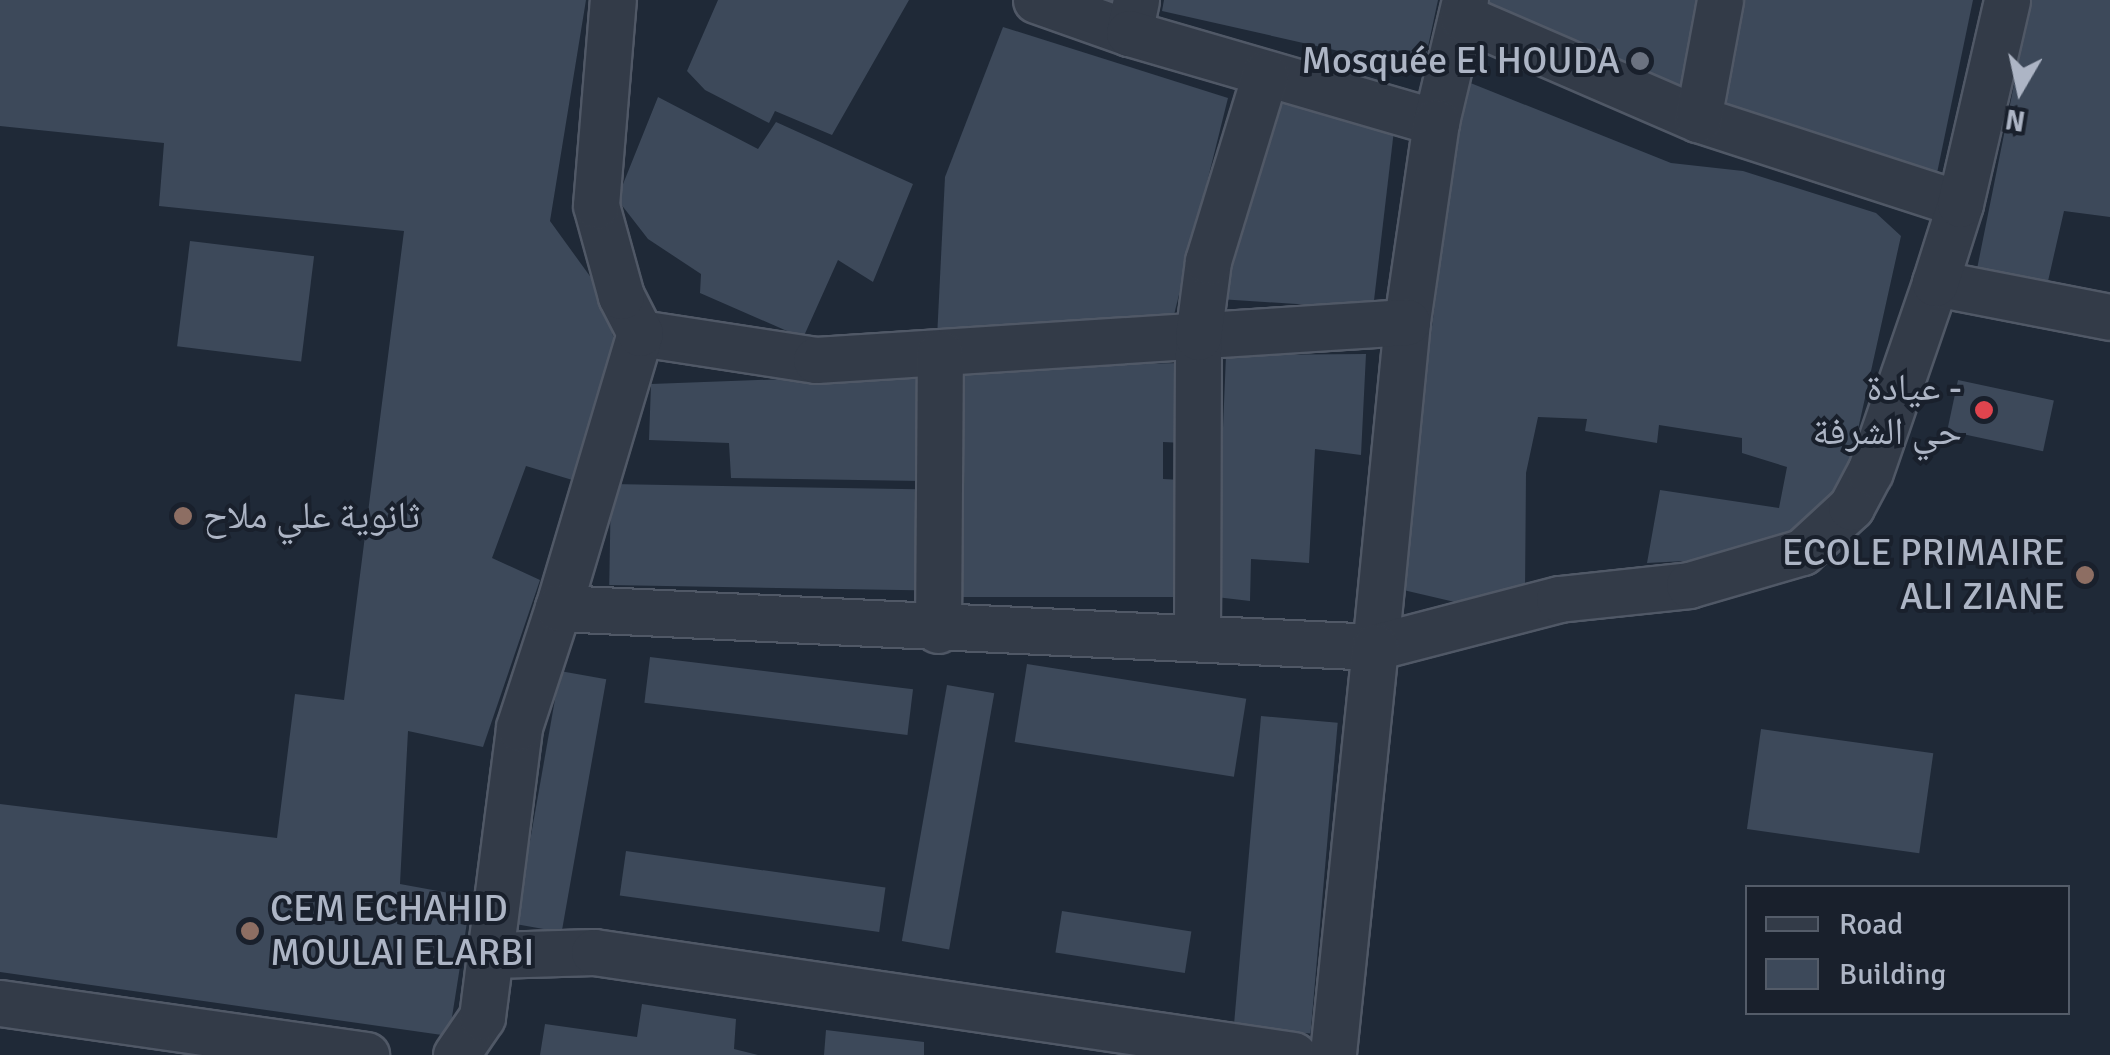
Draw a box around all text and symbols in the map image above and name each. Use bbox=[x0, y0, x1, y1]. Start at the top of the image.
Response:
place label: Mosquée El HOUDA bbox=[1301, 38, 1620, 84]
north arrow bbox=[1970, 40, 2070, 140]
marker: Mosquée El HOUDA bbox=[1629, 50, 1651, 72]
text: N bbox=[2003, 101, 2028, 138]
place label: عيادة - حي الشرفة bbox=[1813, 365, 1962, 454]
marker: عيادة - حي الشرفة bbox=[1971, 397, 1997, 423]
place label: ثانوية علي ملاح bbox=[203, 493, 420, 539]
marker: ثانوية علي ملاح bbox=[172, 505, 194, 527]
place label: ECOLE PRIMAIRE ALI ZIANE bbox=[1782, 530, 2065, 620]
marker: ECOLE PRIMAIRE ALI ZIANE bbox=[2074, 564, 2096, 586]
legend bbox=[1745, 885, 2070, 1015]
place label: CEM ECHAHID MOULAI ELARBI bbox=[270, 886, 534, 976]
text: Road bbox=[1839, 906, 1903, 943]
marker: CEM ECHAHID MOULAI ELARBI bbox=[239, 920, 261, 942]
text: Building bbox=[1839, 956, 1946, 993]

